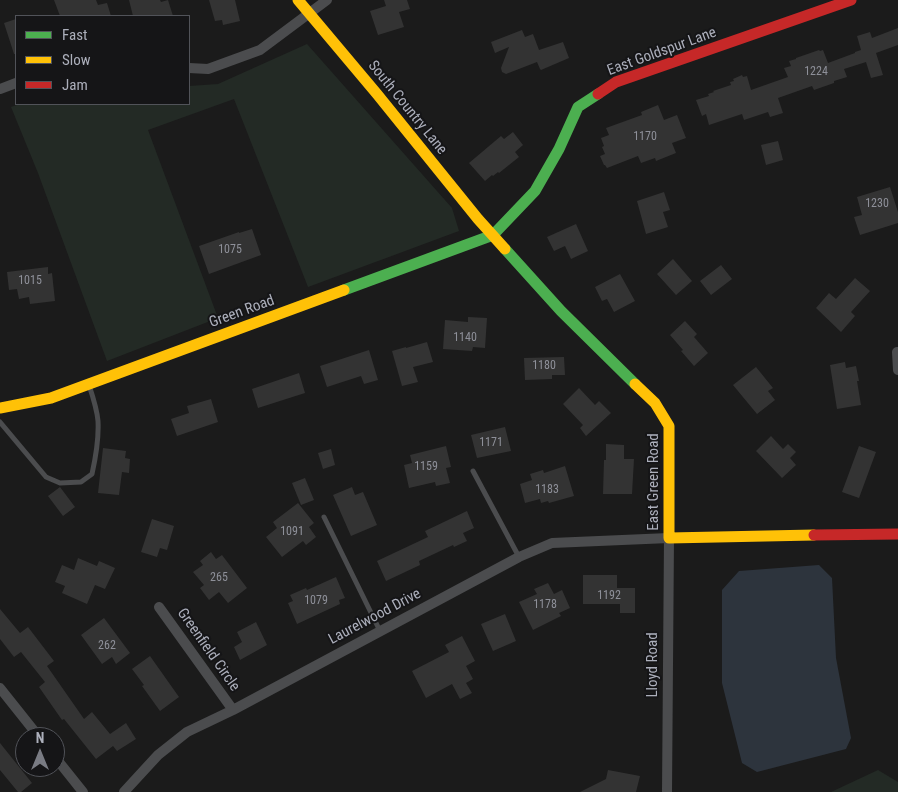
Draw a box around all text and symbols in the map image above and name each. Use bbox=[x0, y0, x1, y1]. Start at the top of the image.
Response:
legend bbox=[15, 15, 190, 105]
street label: East Goldspur Lane bbox=[605, 24, 719, 80]
text: Fast bbox=[62, 26, 87, 44]
text: Slow bbox=[62, 51, 91, 69]
street label: South Country Lane bbox=[364, 57, 450, 159]
house number: 1224 bbox=[804, 65, 828, 79]
text: Jam bbox=[62, 76, 88, 94]
house number: 1170 bbox=[633, 130, 657, 144]
house number: 1230 bbox=[865, 197, 889, 211]
house number: 1075 bbox=[218, 243, 242, 257]
house number: 1015 bbox=[18, 274, 42, 288]
street label: Green Road bbox=[207, 292, 277, 332]
house number: 1140 bbox=[453, 331, 477, 345]
house number: 1180 bbox=[532, 359, 556, 373]
street label: East Green Road bbox=[645, 433, 663, 531]
house number: 1171 bbox=[479, 436, 503, 450]
house number: 1159 bbox=[414, 460, 438, 474]
house number: 1183 bbox=[535, 483, 559, 497]
house number: 1091 bbox=[280, 525, 304, 539]
house number: 265 bbox=[210, 571, 228, 585]
street label: Laurelwood Drive bbox=[326, 585, 424, 649]
house number: 1192 bbox=[597, 589, 621, 603]
house number: 1079 bbox=[304, 594, 328, 608]
house number: 1178 bbox=[533, 598, 557, 612]
street label: Greenfield Circle bbox=[173, 605, 243, 695]
street label: Lloyd Road bbox=[644, 632, 662, 698]
house number: 262 bbox=[98, 639, 116, 653]
north arrow bbox=[15, 727, 65, 777]
text: N bbox=[36, 730, 44, 746]

